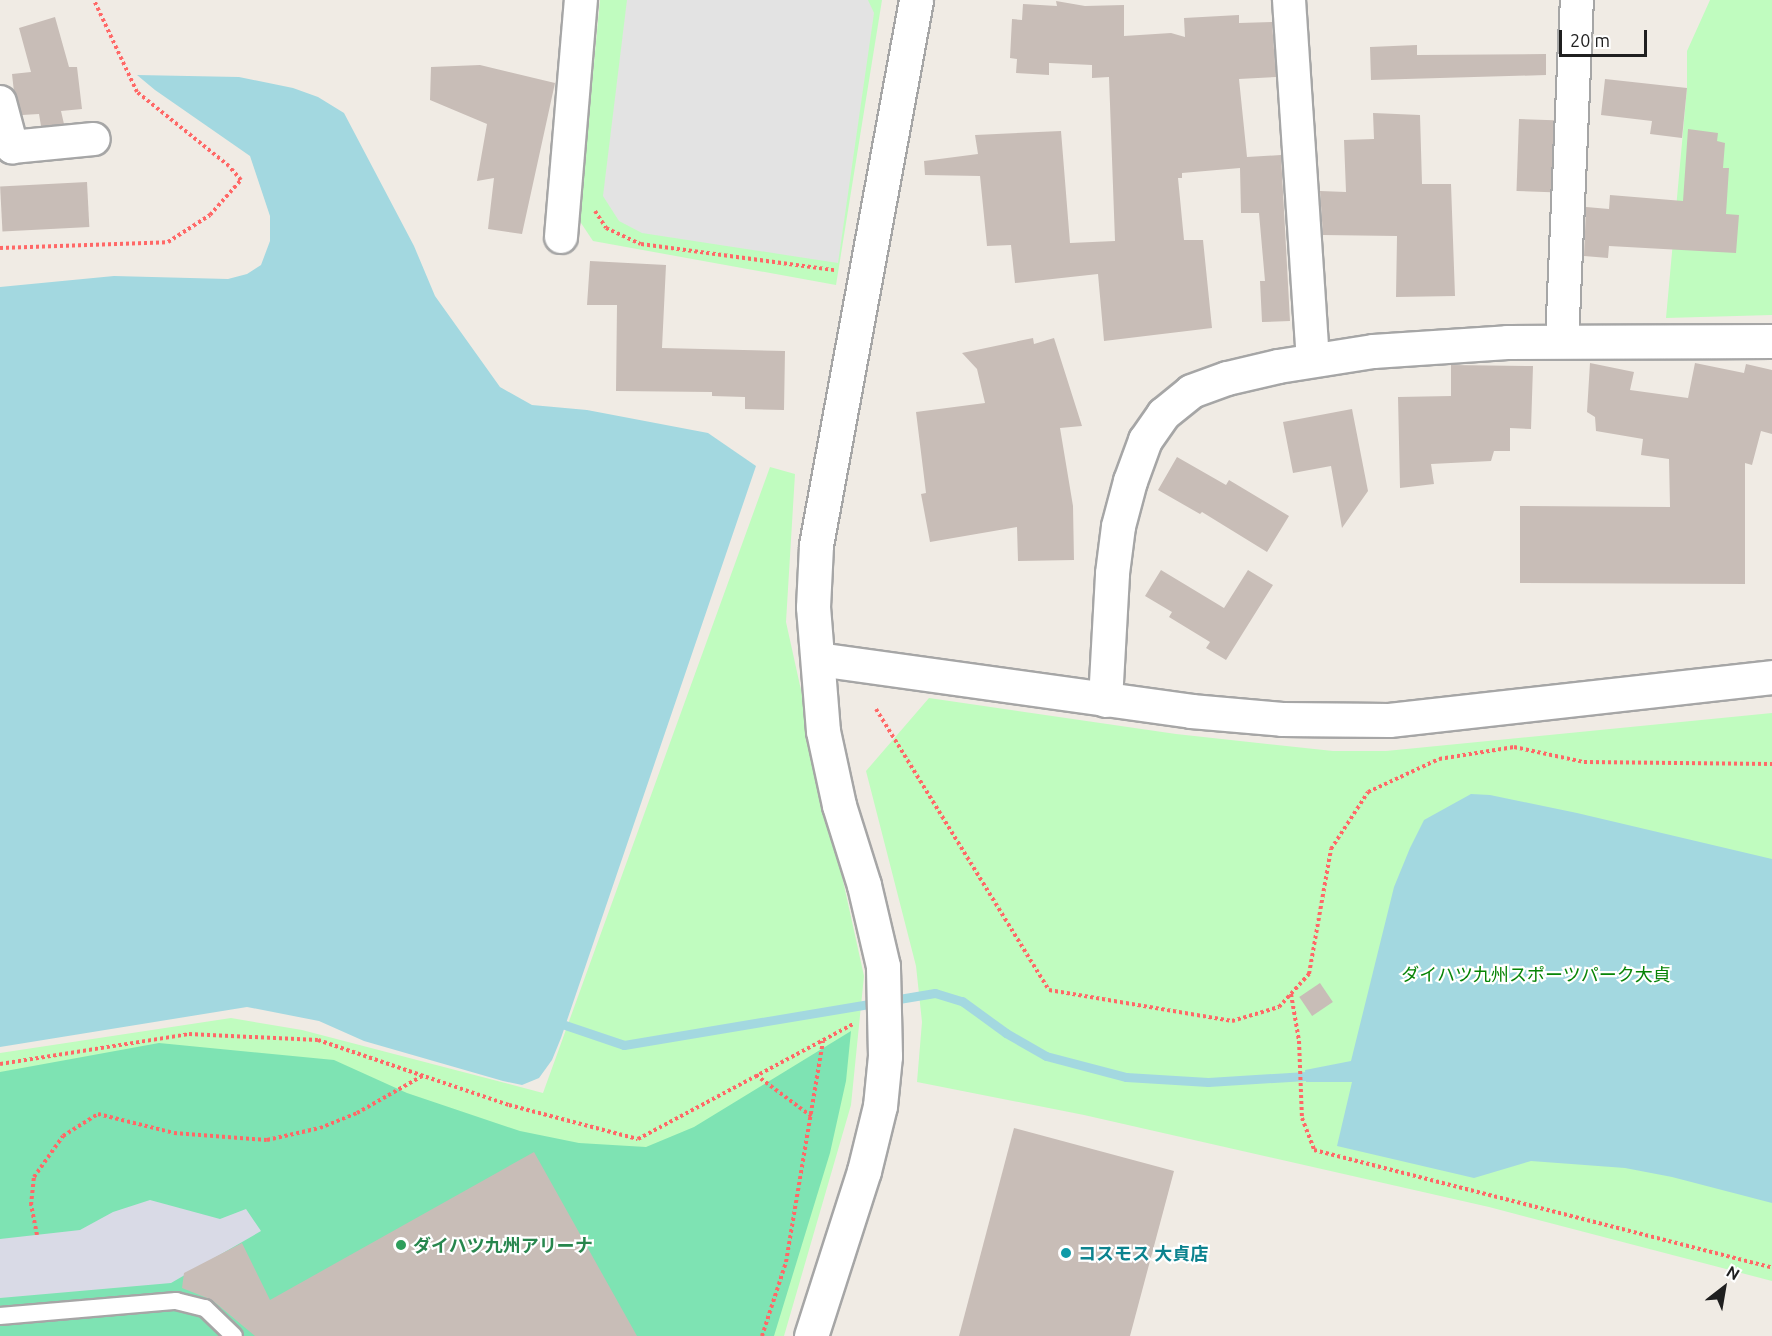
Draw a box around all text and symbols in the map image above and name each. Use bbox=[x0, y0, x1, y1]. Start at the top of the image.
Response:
scale bar bbox=[1562, 18, 1650, 56]
text: 20 m bbox=[1570, 30, 1610, 50]
park label: ダイハツ九州スポーツパーク大貞 bbox=[1401, 963, 1671, 985]
place label: ダイハツ九州アリーナ bbox=[413, 1234, 593, 1256]
marker: ダイハツ九州アリーナ bbox=[394, 1238, 408, 1252]
place label: コスモス 大貞店 bbox=[1078, 1242, 1208, 1264]
marker: コスモス 大貞店 bbox=[1059, 1246, 1073, 1260]
north arrow bbox=[1694, 1258, 1754, 1318]
text: N bbox=[1724, 1262, 1743, 1283]

